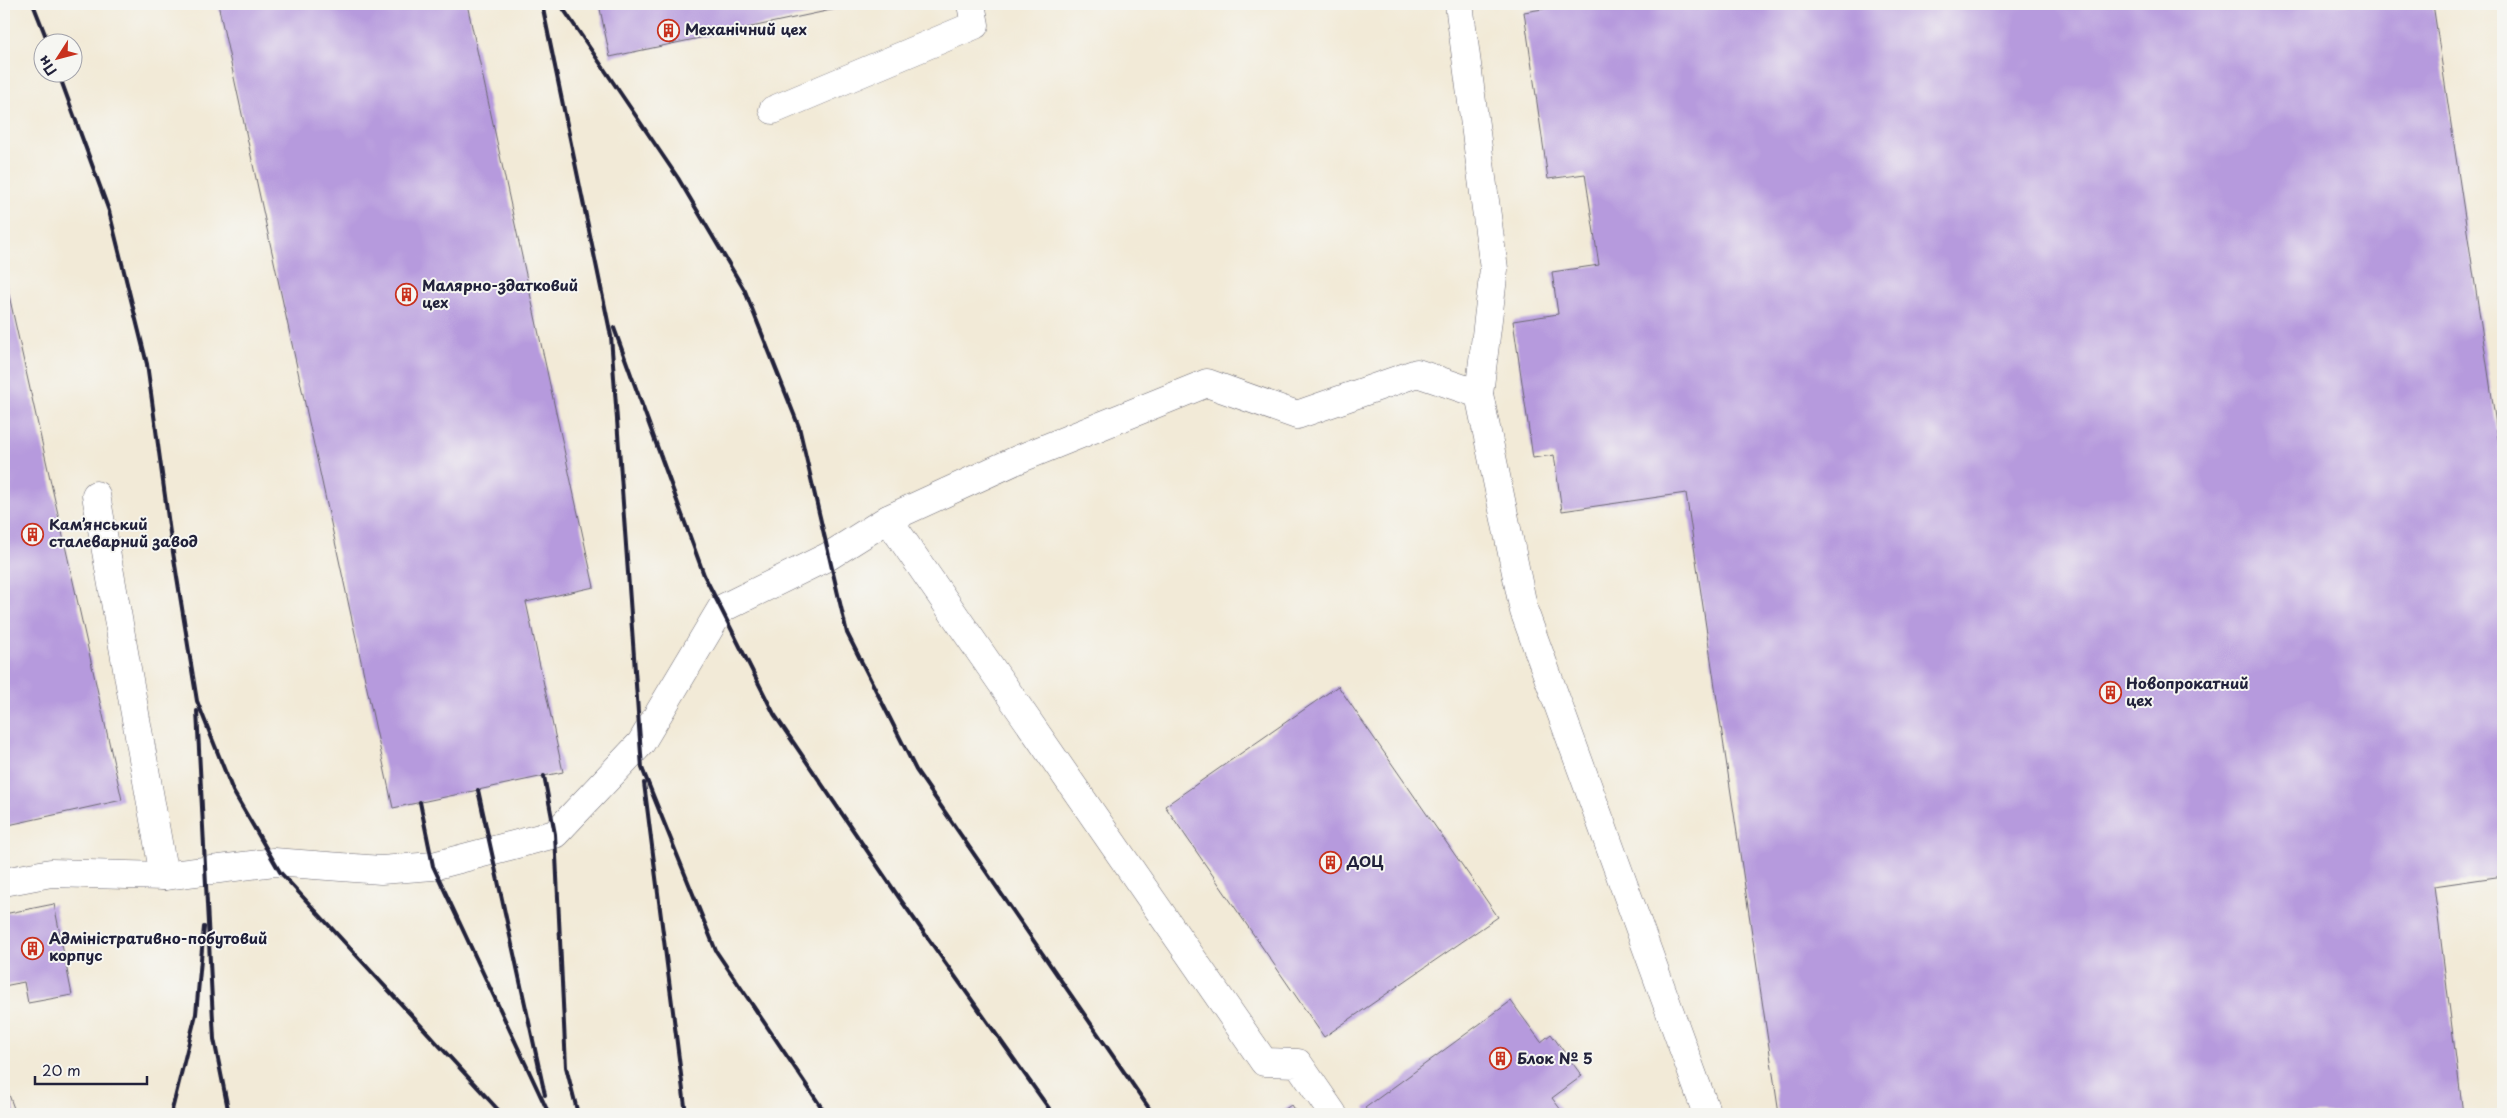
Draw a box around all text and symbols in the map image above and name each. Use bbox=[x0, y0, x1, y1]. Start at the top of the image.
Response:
place label: Механічний цех bbox=[685, 17, 807, 40]
building icon: Механічний цех bbox=[657, 18, 681, 42]
north arrow bbox=[32, 32, 82, 82]
text: Пн bbox=[33, 52, 62, 80]
place label: Малярно-здатковий цех bbox=[422, 273, 578, 313]
building icon: Малярно-здатковий цех bbox=[394, 283, 418, 307]
place label: Кам’янський сталеварний завод bbox=[49, 512, 198, 552]
building icon: Кам’янський сталеварний завод bbox=[21, 522, 45, 546]
place label: Новопрокатний цех bbox=[2126, 671, 2249, 711]
building icon: Новопрокатний цех bbox=[2098, 681, 2122, 705]
place label: ДОЦ bbox=[1346, 849, 1384, 872]
building icon: ДОЦ bbox=[1319, 850, 1343, 874]
place label: Адміністративно-побутовий корпус bbox=[49, 926, 267, 966]
building icon: Адміністративно-побутовий корпус bbox=[21, 936, 45, 960]
place label: Блок № 5 bbox=[1517, 1046, 1593, 1069]
building icon: Блок № 5 bbox=[1489, 1047, 1513, 1071]
scale bar bbox=[35, 1053, 148, 1085]
text: 20 m bbox=[42, 1058, 81, 1081]

